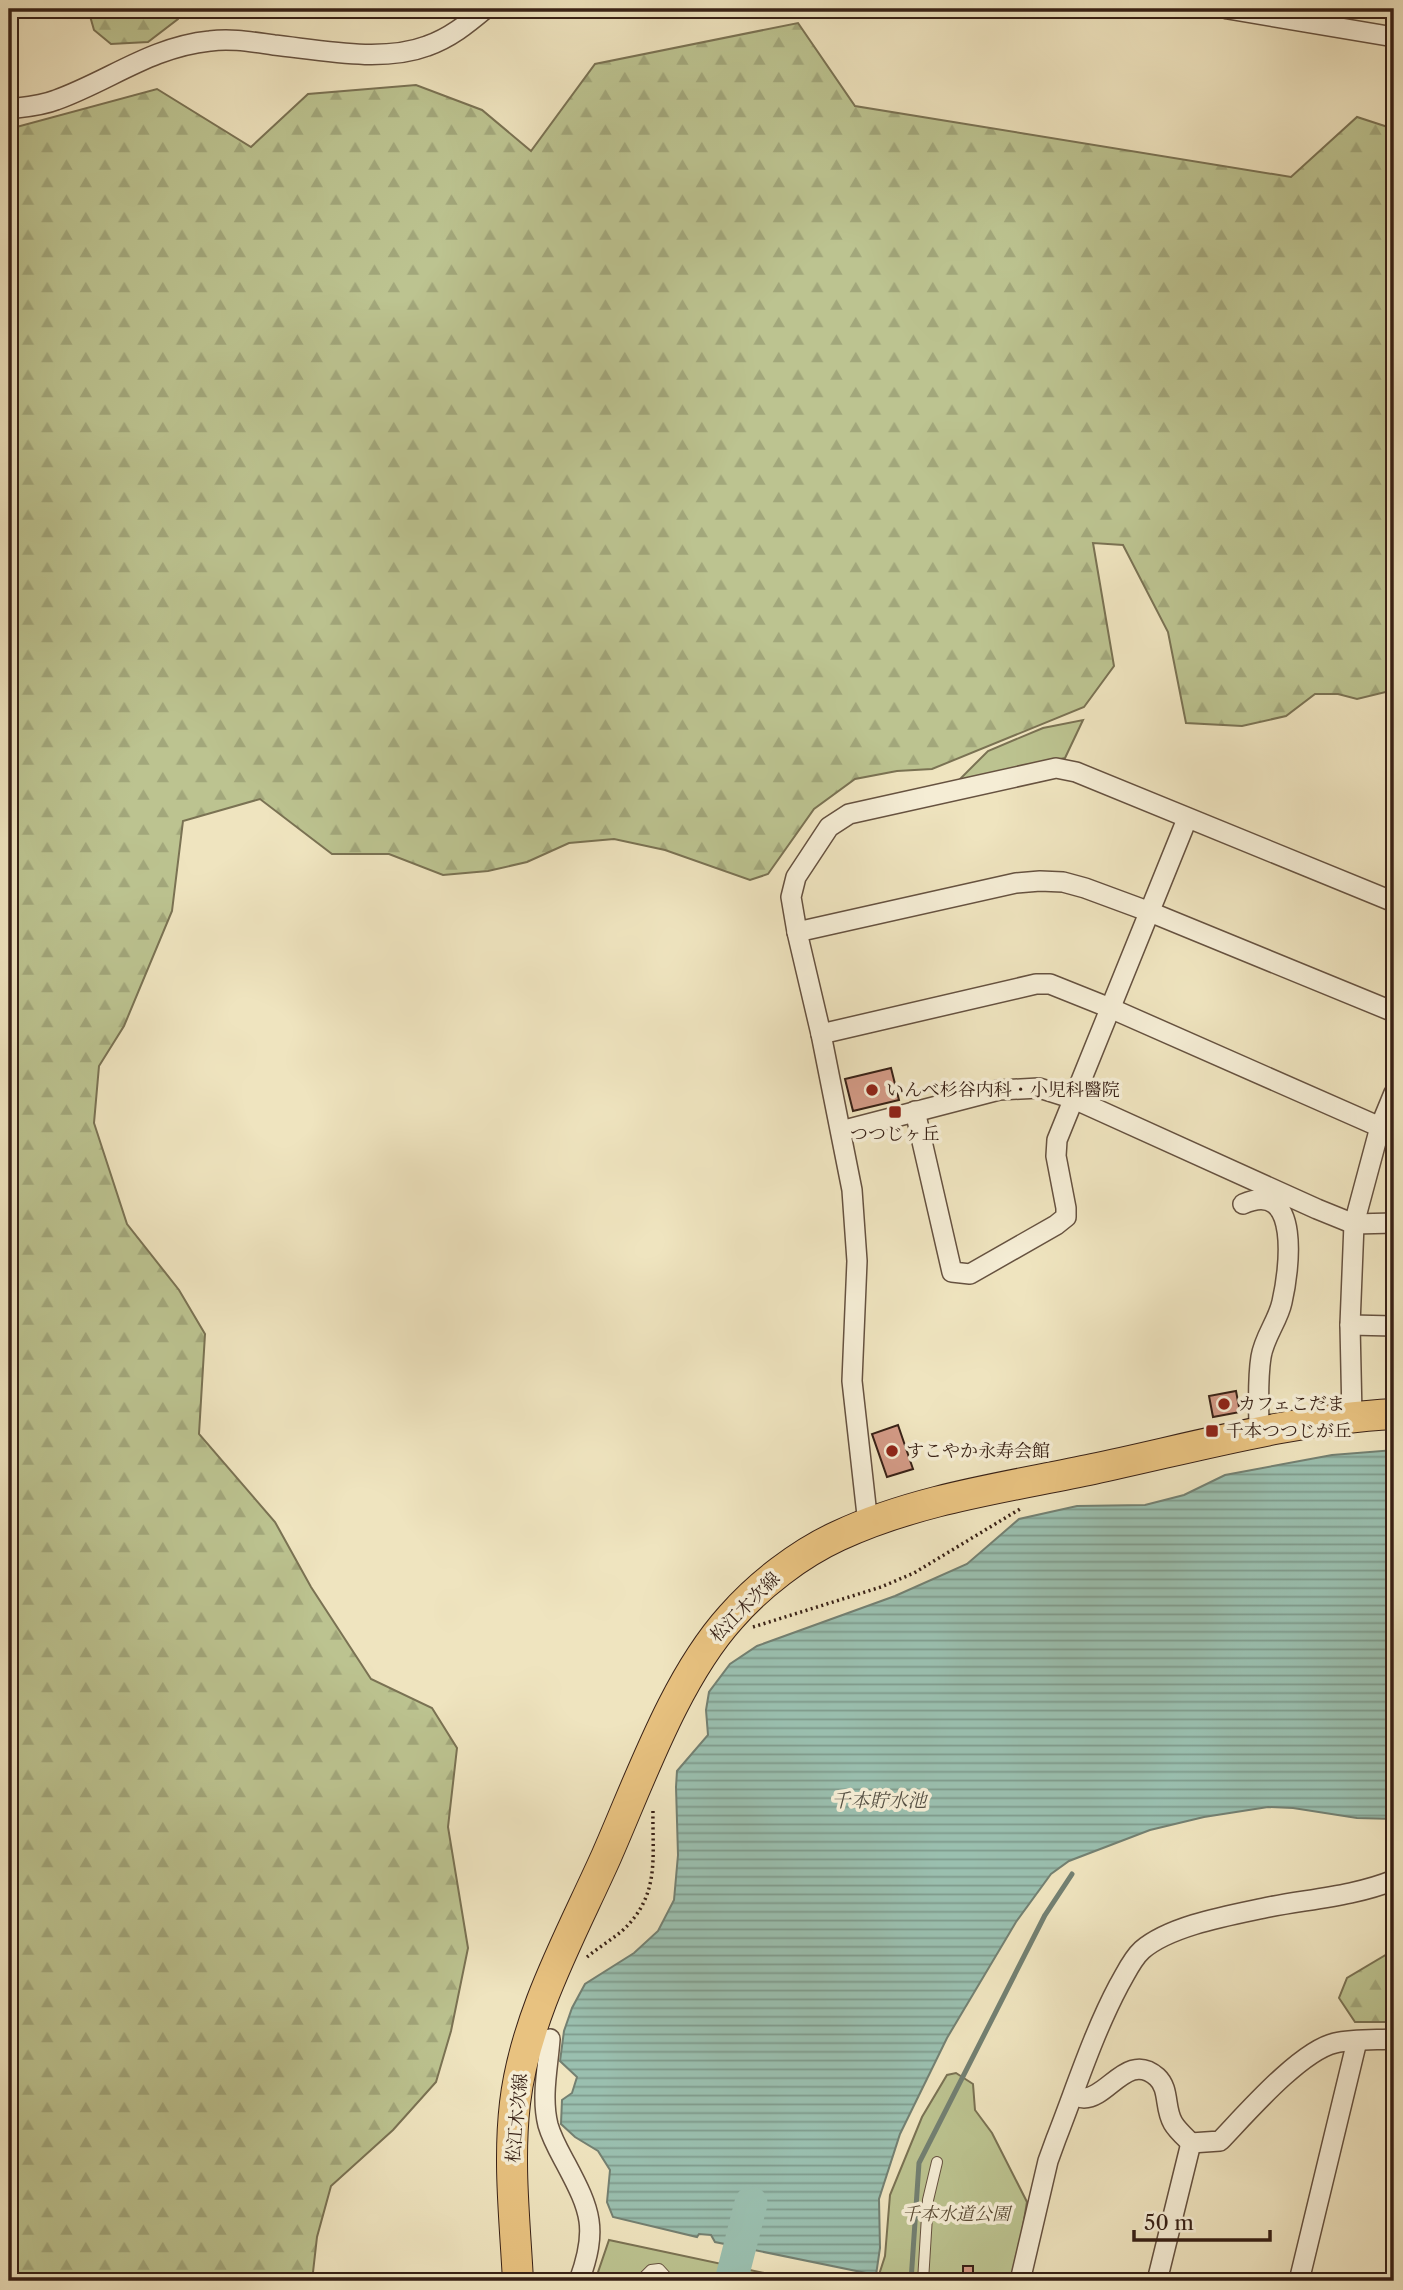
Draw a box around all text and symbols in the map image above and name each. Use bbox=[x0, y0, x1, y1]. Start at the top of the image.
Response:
place label: いんべ杉谷内科・小児科醫院 bbox=[886, 1079, 1120, 1101]
marker: いんべ杉谷内科・小児科醫院 bbox=[864, 1082, 880, 1098]
marker: つつじヶ丘 bbox=[887, 1104, 903, 1120]
place label: つつじヶ丘 bbox=[850, 1123, 940, 1145]
place label: カフェこだま bbox=[1238, 1393, 1345, 1415]
marker: カフェこだま bbox=[1216, 1396, 1232, 1412]
place label: 千本つつじが丘 bbox=[1226, 1420, 1352, 1442]
marker: 千本つつじが丘 bbox=[1204, 1423, 1220, 1439]
place label: すこやか永寿会館 bbox=[906, 1440, 1050, 1462]
marker: すこやか永寿会館 bbox=[884, 1443, 900, 1459]
street label: 松江木次線 bbox=[705, 1567, 785, 1647]
water label: 千本貯水池 bbox=[831, 1789, 928, 1812]
street label: 松江木次線 bbox=[502, 2072, 532, 2164]
scale bar bbox=[1134, 2199, 1270, 2243]
park label: 千本水道公園 bbox=[902, 2203, 1013, 2225]
text: 50 m bbox=[1144, 2210, 1194, 2235]

